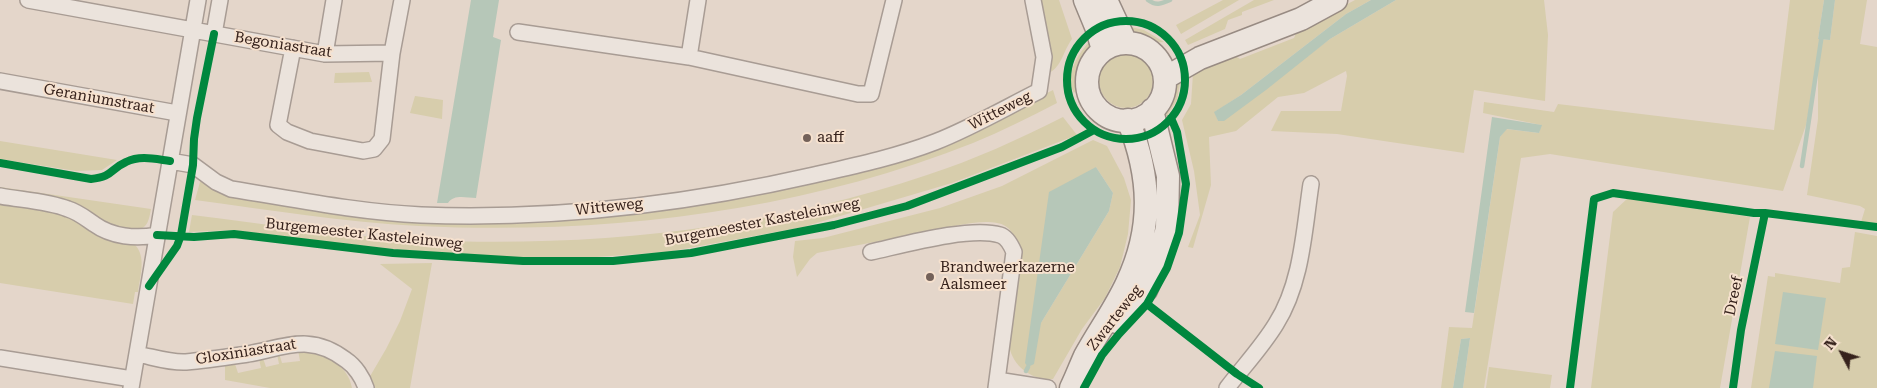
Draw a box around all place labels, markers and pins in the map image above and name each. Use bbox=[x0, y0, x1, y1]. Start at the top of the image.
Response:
place label: aaff bbox=[817, 129, 844, 147]
marker: aaff bbox=[801, 132, 813, 144]
place label: Brandweerkazerne Aalsmeer bbox=[940, 259, 1075, 294]
marker: Brandweerkazerne Aalsmeer bbox=[924, 271, 936, 283]

